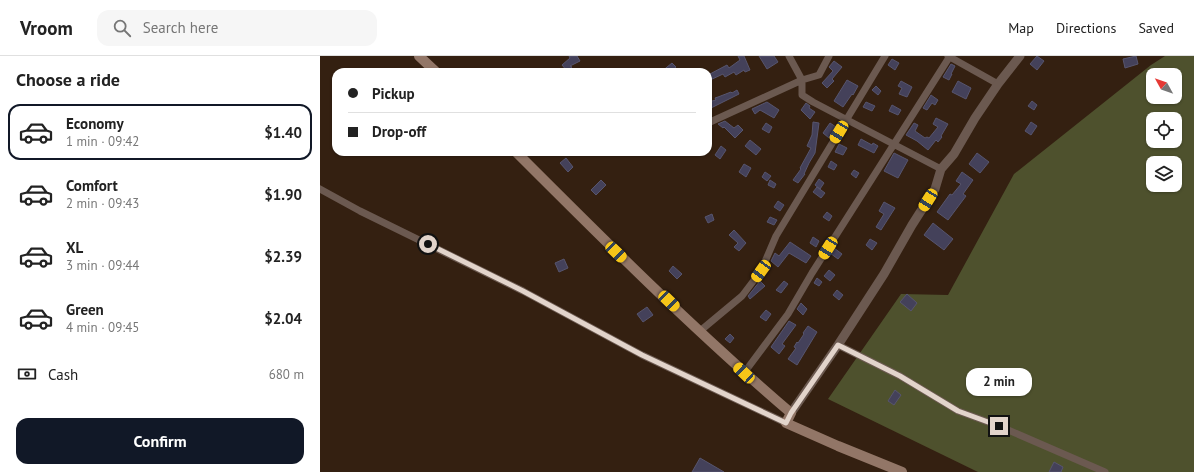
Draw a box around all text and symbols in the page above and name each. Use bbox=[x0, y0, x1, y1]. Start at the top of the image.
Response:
search box bbox=[97, 10, 377, 46]
text: Vroom bbox=[20, 16, 73, 40]
icon: search bbox=[111, 17, 133, 39]
text: Search here bbox=[143, 18, 218, 37]
text: Map bbox=[1008, 19, 1034, 37]
text: Directions bbox=[1056, 19, 1116, 37]
text: Saved bbox=[1138, 19, 1174, 37]
text: Choose a ride bbox=[16, 68, 120, 91]
north arrow bbox=[1146, 68, 1182, 104]
map controls bbox=[1146, 68, 1182, 192]
text: Pickup bbox=[372, 84, 415, 103]
button: locate bbox=[1146, 112, 1182, 148]
icon: car bbox=[18, 114, 54, 150]
text: Economy bbox=[66, 114, 124, 133]
car bbox=[828, 119, 850, 145]
text: Drop-off bbox=[372, 122, 426, 141]
text: $1.40 bbox=[264, 123, 302, 142]
text: 1 min · 09:42 bbox=[66, 133, 139, 150]
button: layers bbox=[1146, 156, 1182, 192]
icon: car bbox=[18, 176, 54, 212]
text: Comfort bbox=[66, 176, 118, 195]
text: $1.90 bbox=[264, 185, 302, 204]
car bbox=[917, 187, 939, 213]
text: 2 min · 09:43 bbox=[66, 195, 139, 212]
route start bbox=[419, 235, 437, 253]
car bbox=[817, 235, 839, 261]
icon: car bbox=[18, 238, 54, 274]
text: XL bbox=[66, 238, 83, 257]
car bbox=[603, 239, 629, 265]
text: $2.39 bbox=[264, 247, 302, 266]
text: 3 min · 09:44 bbox=[66, 257, 139, 274]
car bbox=[749, 258, 773, 284]
car bbox=[656, 288, 682, 314]
icon: car bbox=[18, 300, 54, 336]
text: Green bbox=[66, 300, 104, 319]
text: $2.04 bbox=[264, 309, 302, 328]
text: 4 min · 09:45 bbox=[66, 319, 139, 336]
car bbox=[731, 360, 757, 386]
icon: cash bbox=[16, 363, 38, 385]
text: Cash bbox=[48, 365, 78, 384]
text: 680 m bbox=[269, 366, 304, 383]
callout: 2 min bbox=[966, 368, 1032, 396]
text: 2 min bbox=[983, 373, 1015, 390]
route end bbox=[990, 417, 1008, 435]
button: Confirm bbox=[16, 418, 304, 464]

